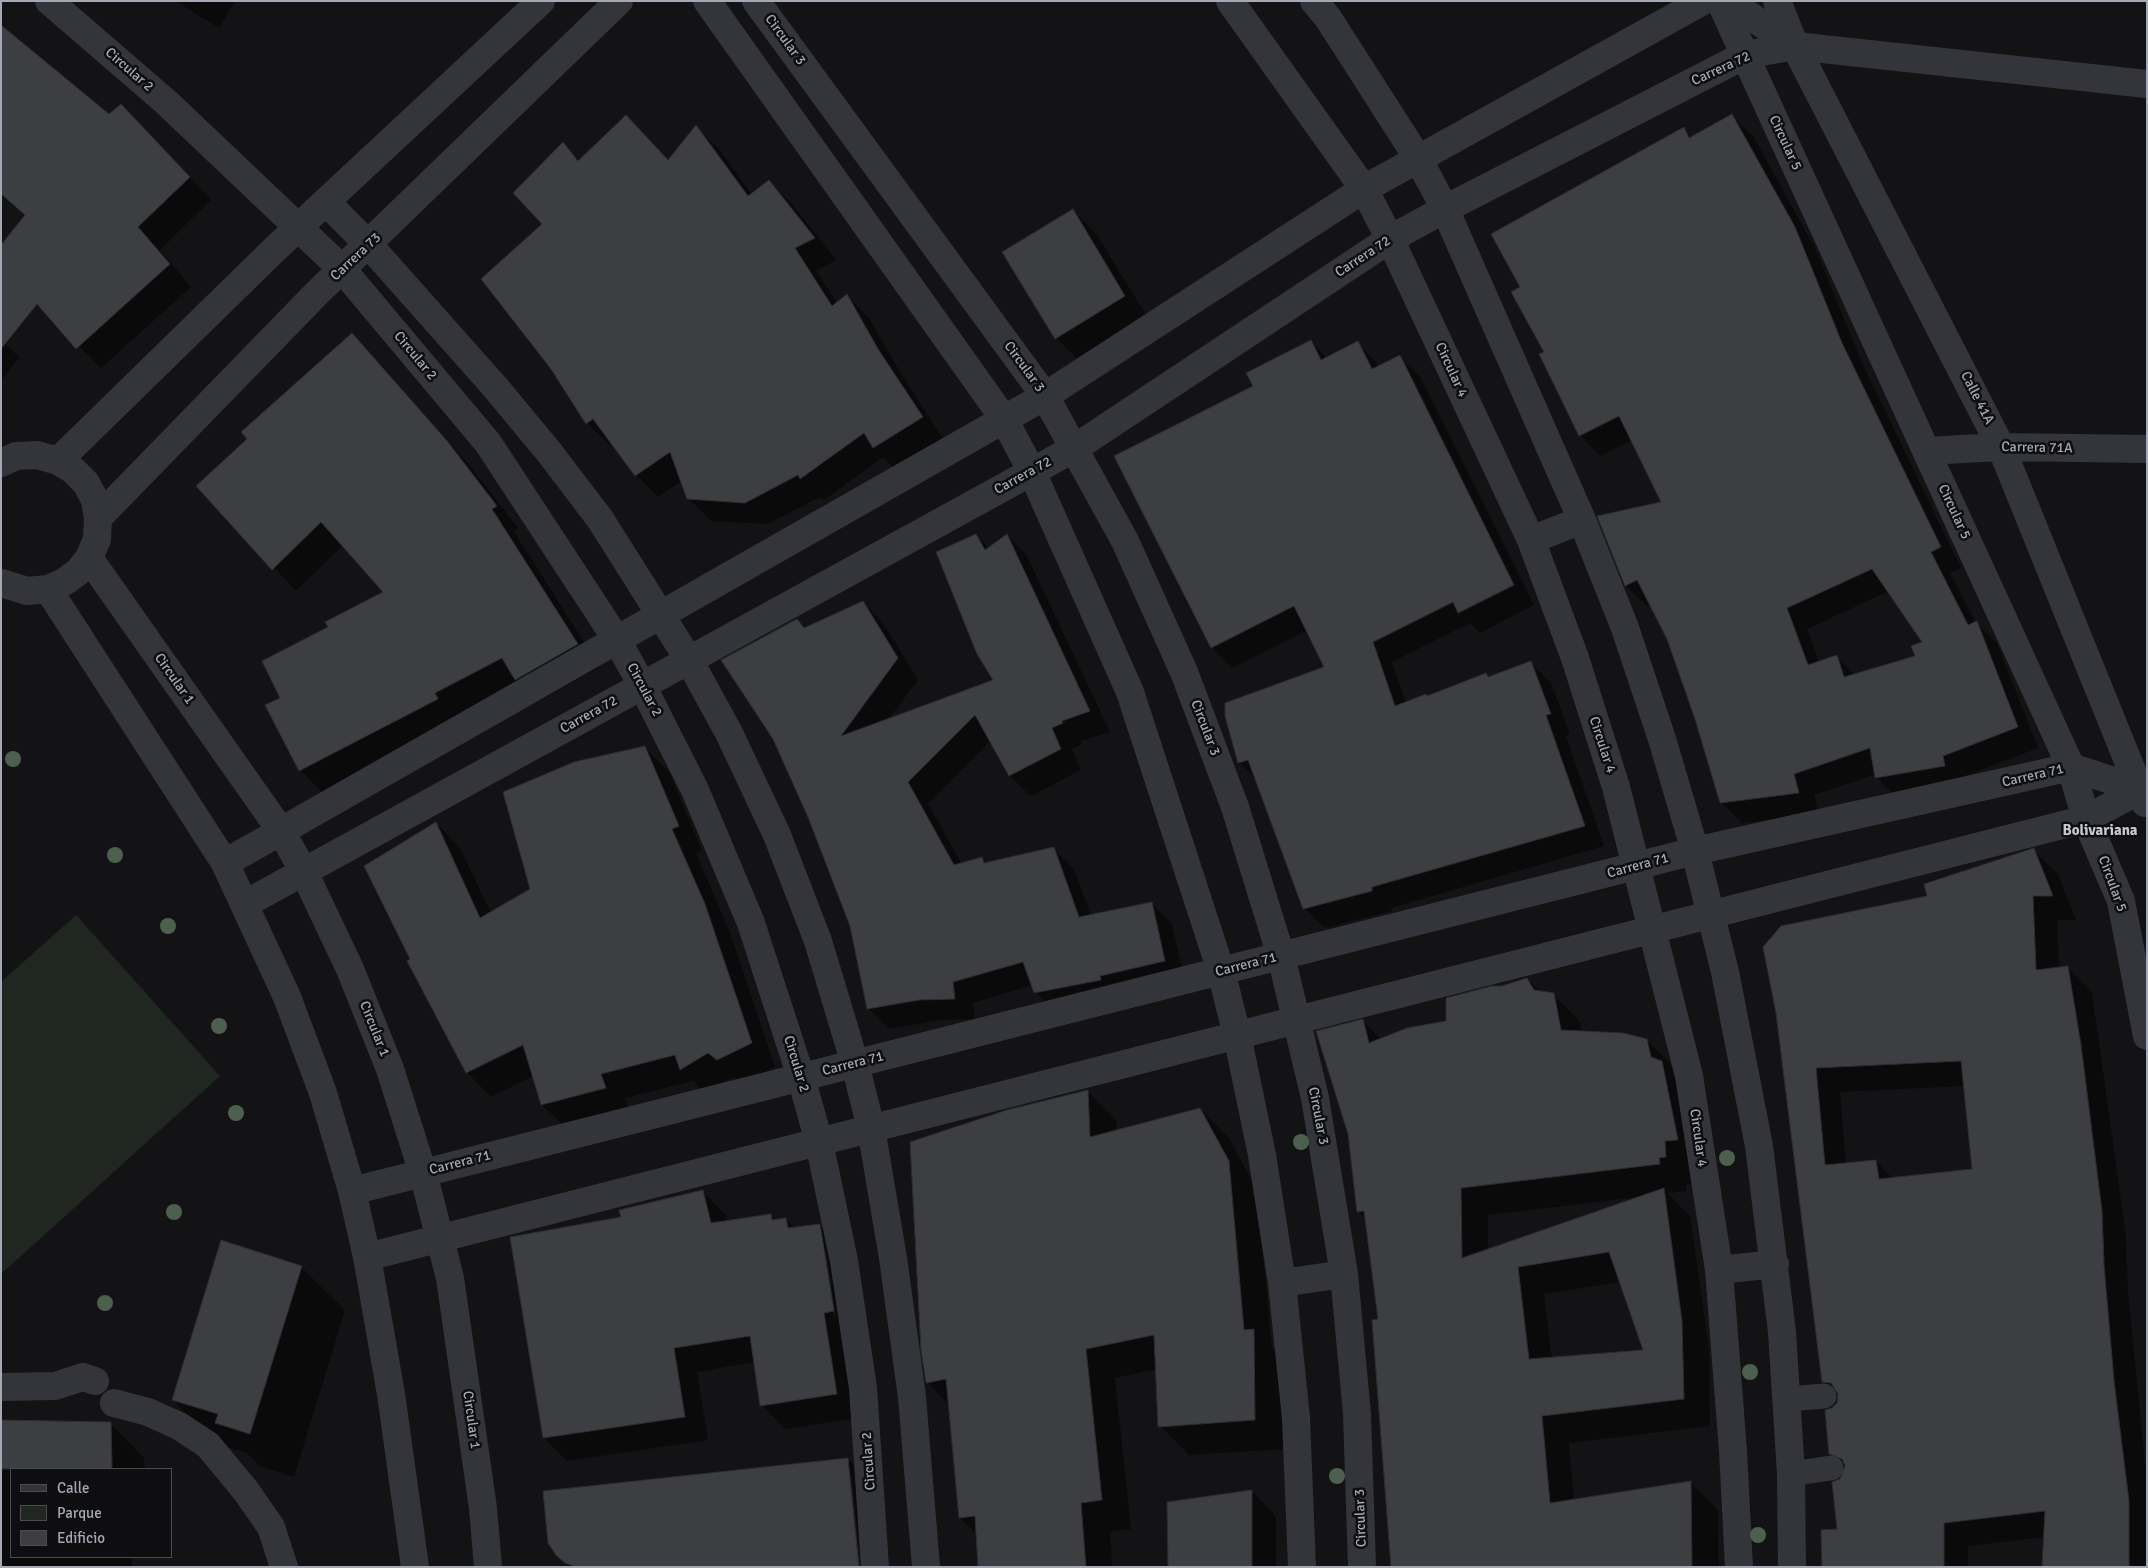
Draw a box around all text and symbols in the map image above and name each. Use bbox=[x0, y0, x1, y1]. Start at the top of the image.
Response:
street label: Circular 3 bbox=[761, 11, 809, 69]
street label: Circular 2 bbox=[101, 45, 157, 95]
street label: Carrera 72 bbox=[1689, 48, 1753, 90]
street label: Circular 5 bbox=[1765, 113, 1805, 173]
street label: Carrera 73 bbox=[327, 229, 385, 285]
street label: Carrera 72 bbox=[1332, 233, 1394, 281]
street label: Circular 2 bbox=[390, 328, 440, 384]
street label: Circular 3 bbox=[1000, 338, 1048, 396]
street label: Circular 4 bbox=[1431, 340, 1471, 400]
street label: Calle 41A bbox=[1957, 369, 1997, 427]
street label: Carrera 71A bbox=[2001, 439, 2073, 457]
street label: Carrera 72 bbox=[991, 453, 1055, 499]
street label: Circular 5 bbox=[1934, 482, 1974, 542]
street label: Circular 1 bbox=[150, 650, 198, 708]
street label: Circular 2 bbox=[623, 660, 665, 720]
street label: Carrera 72 bbox=[557, 692, 621, 738]
street label: Circular 3 bbox=[1187, 698, 1223, 758]
street label: Circular 4 bbox=[1585, 715, 1619, 775]
street label: Carrera 71 bbox=[2000, 761, 2066, 791]
district label: Bolivariana bbox=[2062, 822, 2138, 840]
street label: Carrera 71 bbox=[1605, 850, 1671, 882]
street label: Circular 5 bbox=[2094, 854, 2130, 914]
street label: Carrera 71 bbox=[1213, 949, 1279, 981]
street label: Circular 1 bbox=[355, 999, 393, 1059]
street label: Circular 2 bbox=[779, 1034, 813, 1094]
street label: Carrera 71 bbox=[820, 1048, 886, 1080]
street label: Circular 3 bbox=[1304, 1086, 1332, 1146]
street label: Circular 4 bbox=[1686, 1108, 1710, 1168]
street label: Carrera 71 bbox=[427, 1147, 493, 1179]
street label: Circular 1 bbox=[459, 1390, 483, 1450]
street label: Circular 2 bbox=[859, 1431, 879, 1491]
legend bbox=[10, 1468, 172, 1558]
text: Calle bbox=[57, 1479, 90, 1497]
street label: Circular 3 bbox=[1352, 1489, 1370, 1547]
text: Parque bbox=[57, 1504, 102, 1522]
text: Edificio bbox=[57, 1529, 105, 1547]

